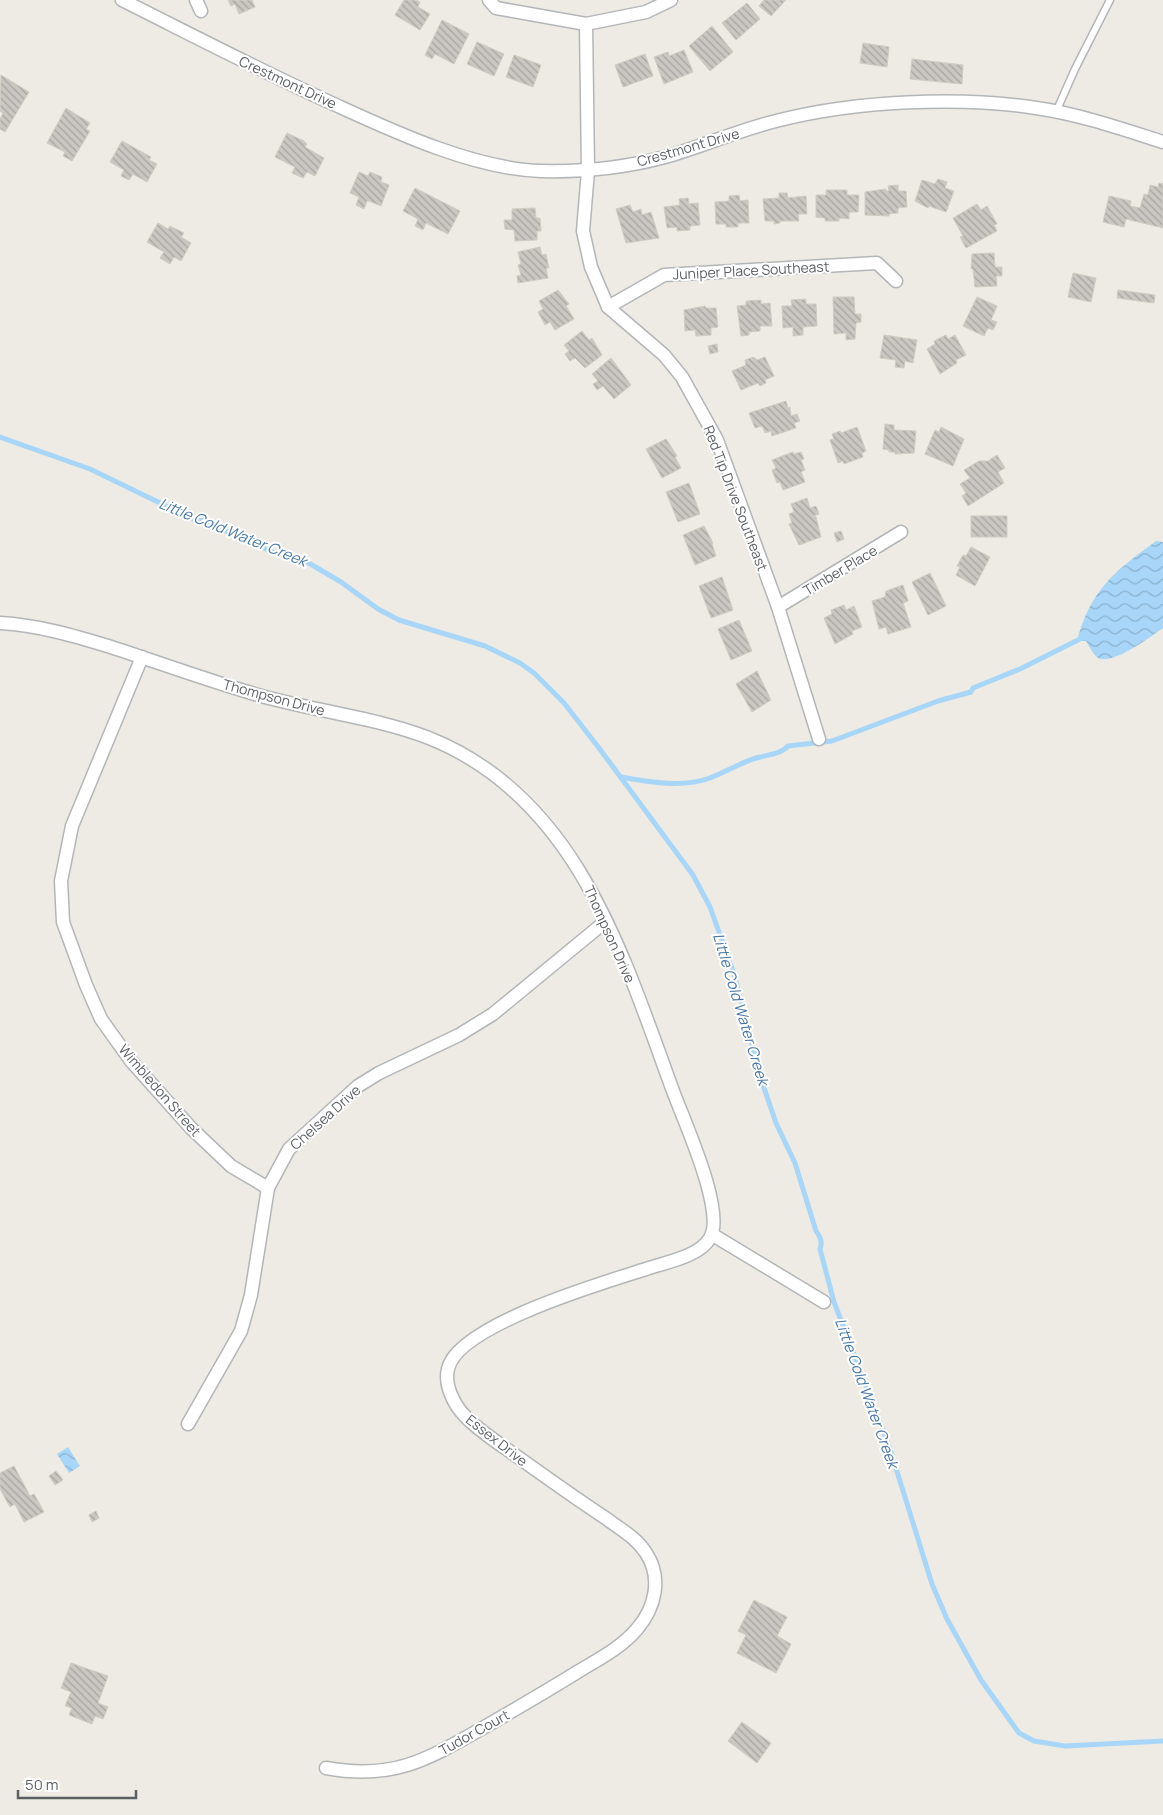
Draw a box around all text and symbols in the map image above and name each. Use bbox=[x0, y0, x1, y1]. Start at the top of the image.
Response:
street label: Crestmont Drive bbox=[236, 51, 340, 113]
street label: Crestmont Drive bbox=[635, 123, 741, 171]
street label: Juniper Place Southeast bbox=[672, 256, 830, 284]
street label: Red Tip Drive Southeast bbox=[699, 423, 773, 574]
water label: Little Cold Water Creek bbox=[156, 493, 313, 572]
street label: Timber Place bbox=[800, 540, 880, 600]
street label: Thompson Drive bbox=[221, 674, 327, 720]
street label: Thompson Drive bbox=[580, 882, 640, 986]
water label: Little Cold Water Creek bbox=[708, 930, 775, 1090]
street label: Wimbledon Street bbox=[115, 1040, 206, 1140]
street label: Chelsea Drive bbox=[286, 1080, 364, 1154]
water label: Little Cold Water Creek bbox=[830, 1315, 905, 1473]
street label: Essex Drive bbox=[462, 1410, 532, 1470]
street label: Tudor Court bbox=[435, 1705, 513, 1759]
scale bar bbox=[18, 1768, 135, 1800]
text: 50 m bbox=[25, 1774, 59, 1795]

